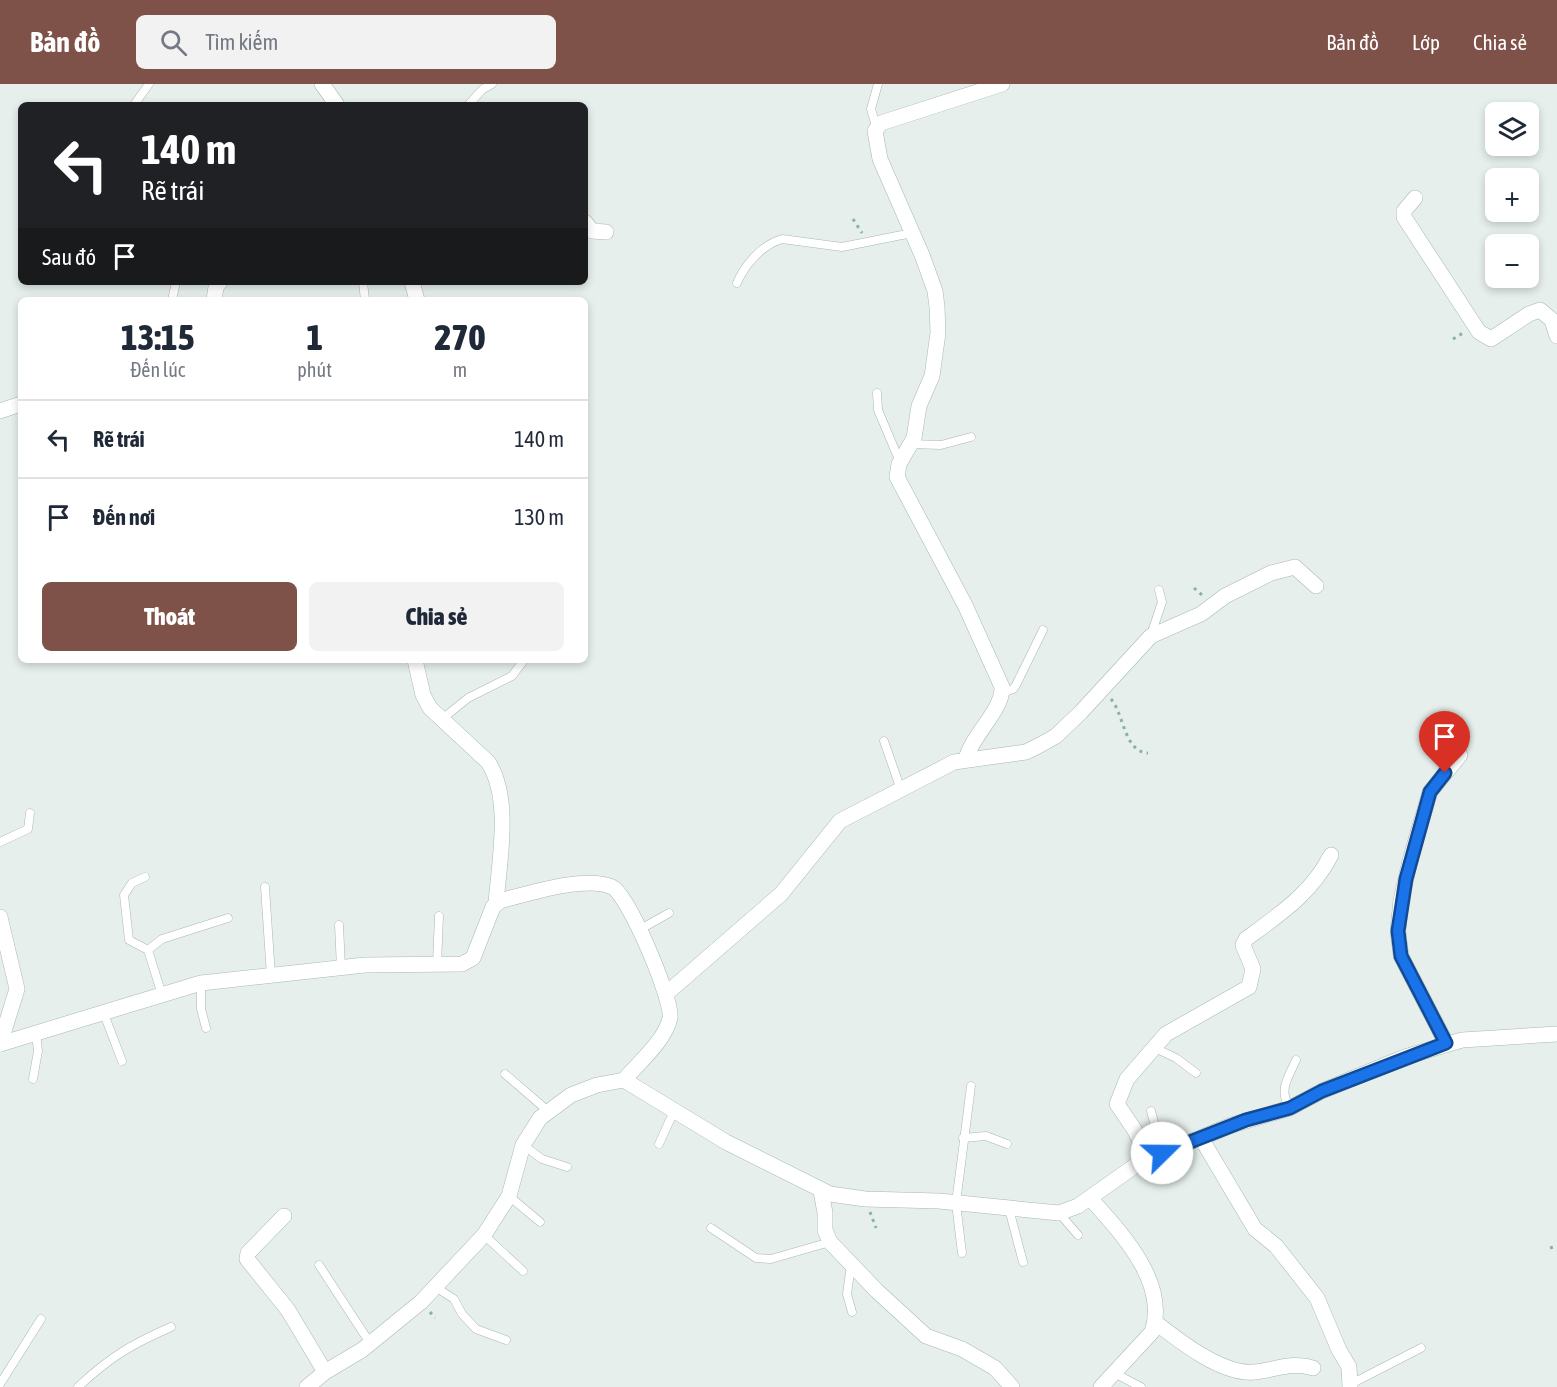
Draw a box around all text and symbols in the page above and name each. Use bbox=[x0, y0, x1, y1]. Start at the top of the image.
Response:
search box bbox=[136, 15, 556, 69]
text: Bản đồ bbox=[30, 26, 100, 58]
icon: search bbox=[157, 26, 190, 59]
text: Tìm kiếm bbox=[205, 29, 278, 55]
text: Bản đồ bbox=[1326, 30, 1379, 54]
text: Lớp bbox=[1412, 30, 1440, 54]
text: Chia sẻ bbox=[1473, 30, 1527, 54]
map controls bbox=[1485, 102, 1539, 288]
button: layers bbox=[1485, 102, 1539, 156]
text: 140 m bbox=[141, 125, 236, 173]
icon: left bbox=[42, 126, 120, 204]
button: + bbox=[1485, 168, 1539, 222]
text: Rẽ trái bbox=[141, 175, 204, 206]
button: − bbox=[1485, 234, 1539, 288]
icon: arrive bbox=[108, 240, 141, 273]
text: Sau đó bbox=[42, 244, 96, 270]
text: 13:15 bbox=[121, 316, 195, 358]
text: 1 bbox=[306, 316, 323, 358]
text: 270 bbox=[435, 316, 485, 358]
text: Đến lúc bbox=[130, 358, 185, 381]
text: phút bbox=[297, 358, 332, 381]
text: m bbox=[453, 358, 467, 381]
icon: left bbox=[42, 423, 75, 456]
text: Rẽ trái bbox=[93, 426, 145, 452]
text: 140 m bbox=[514, 426, 564, 452]
icon: arrive bbox=[42, 501, 75, 534]
text: Đến nơi bbox=[93, 504, 155, 530]
text: 130 m bbox=[514, 504, 564, 530]
button: Thoát bbox=[42, 582, 297, 651]
button: Chia sẻ bbox=[309, 582, 564, 651]
pin bbox=[1419, 711, 1470, 773]
icon: arrive bbox=[1428, 720, 1461, 753]
position arrow bbox=[1130, 1121, 1194, 1185]

